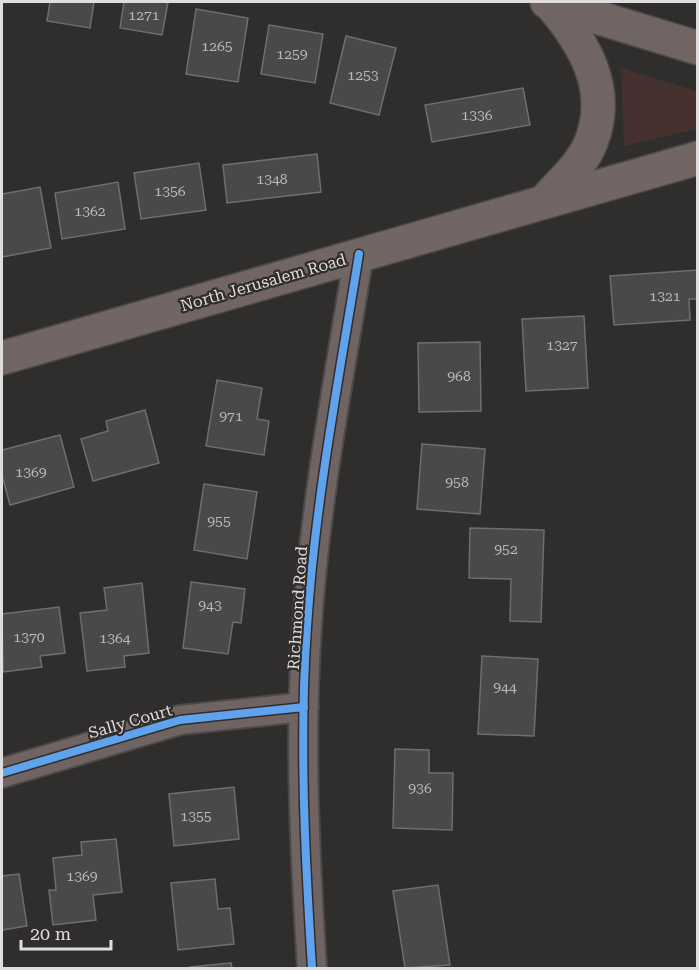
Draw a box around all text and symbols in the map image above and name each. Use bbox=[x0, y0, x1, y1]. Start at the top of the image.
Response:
house number: 1271 bbox=[128, 7, 160, 23]
house number: 1265 bbox=[201, 38, 233, 54]
house number: 1259 bbox=[276, 46, 308, 62]
house number: 1253 bbox=[347, 67, 379, 83]
house number: 1336 bbox=[461, 107, 493, 123]
house number: 1348 bbox=[256, 171, 288, 187]
house number: 1356 bbox=[154, 183, 186, 199]
house number: 1362 bbox=[74, 203, 106, 219]
street label: North Jerusalem Road bbox=[178, 250, 348, 315]
house number: 1321 bbox=[649, 288, 681, 304]
house number: 1327 bbox=[546, 337, 578, 353]
house number: 968 bbox=[447, 368, 471, 384]
house number: 971 bbox=[219, 408, 243, 424]
house number: 1369 bbox=[15, 464, 47, 480]
house number: 958 bbox=[445, 474, 469, 490]
house number: 955 bbox=[207, 513, 231, 529]
house number: 952 bbox=[494, 541, 518, 557]
street label: Richmond Road bbox=[284, 546, 311, 670]
house number: 943 bbox=[198, 597, 222, 613]
house number: 1370 bbox=[13, 629, 45, 645]
house number: 1364 bbox=[99, 630, 131, 646]
house number: 944 bbox=[493, 679, 517, 695]
street label: Sally Court bbox=[86, 700, 174, 743]
house number: 936 bbox=[408, 780, 432, 796]
house number: 1355 bbox=[180, 808, 212, 824]
house number: 1369 bbox=[66, 868, 98, 884]
scale bar bbox=[21, 913, 111, 951]
text: 20 m bbox=[30, 923, 71, 944]

